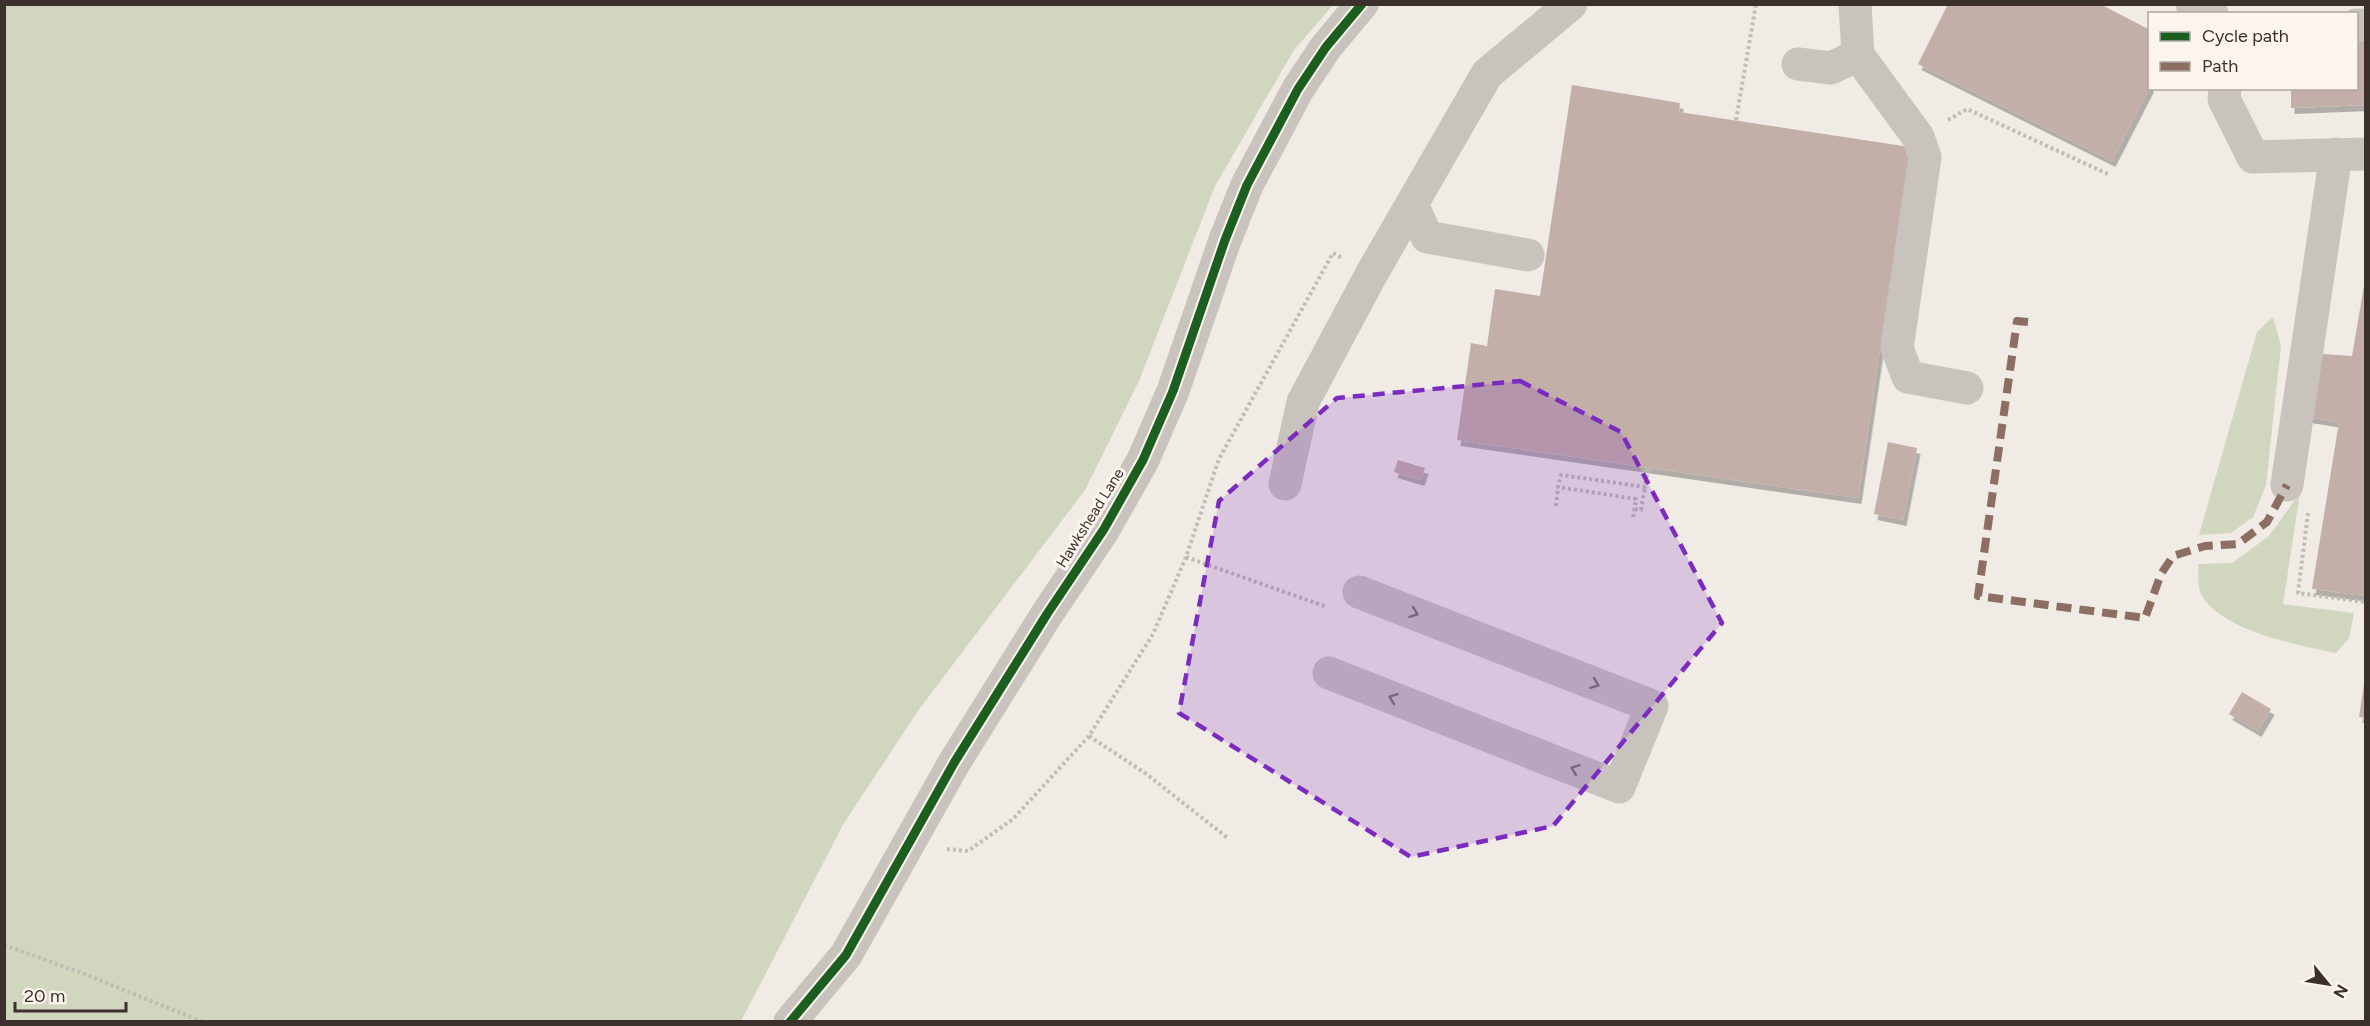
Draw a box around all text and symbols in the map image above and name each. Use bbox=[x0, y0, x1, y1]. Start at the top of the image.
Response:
legend bbox=[2148, 12, 2358, 90]
text: Cycle path bbox=[2202, 25, 2289, 47]
text: Path bbox=[2202, 55, 2238, 77]
street label: Hawkshead Lane bbox=[1052, 465, 1128, 571]
one-way arrow bbox=[1407, 606, 1418, 618]
one-way arrow bbox=[1589, 677, 1600, 689]
one-way arrow bbox=[1388, 693, 1399, 705]
one-way arrow bbox=[1570, 764, 1581, 776]
north arrow bbox=[2298, 954, 2358, 1014]
scale bar bbox=[15, 975, 126, 1013]
text: N bbox=[2329, 981, 2352, 1001]
text: 20 m bbox=[24, 985, 65, 1007]

